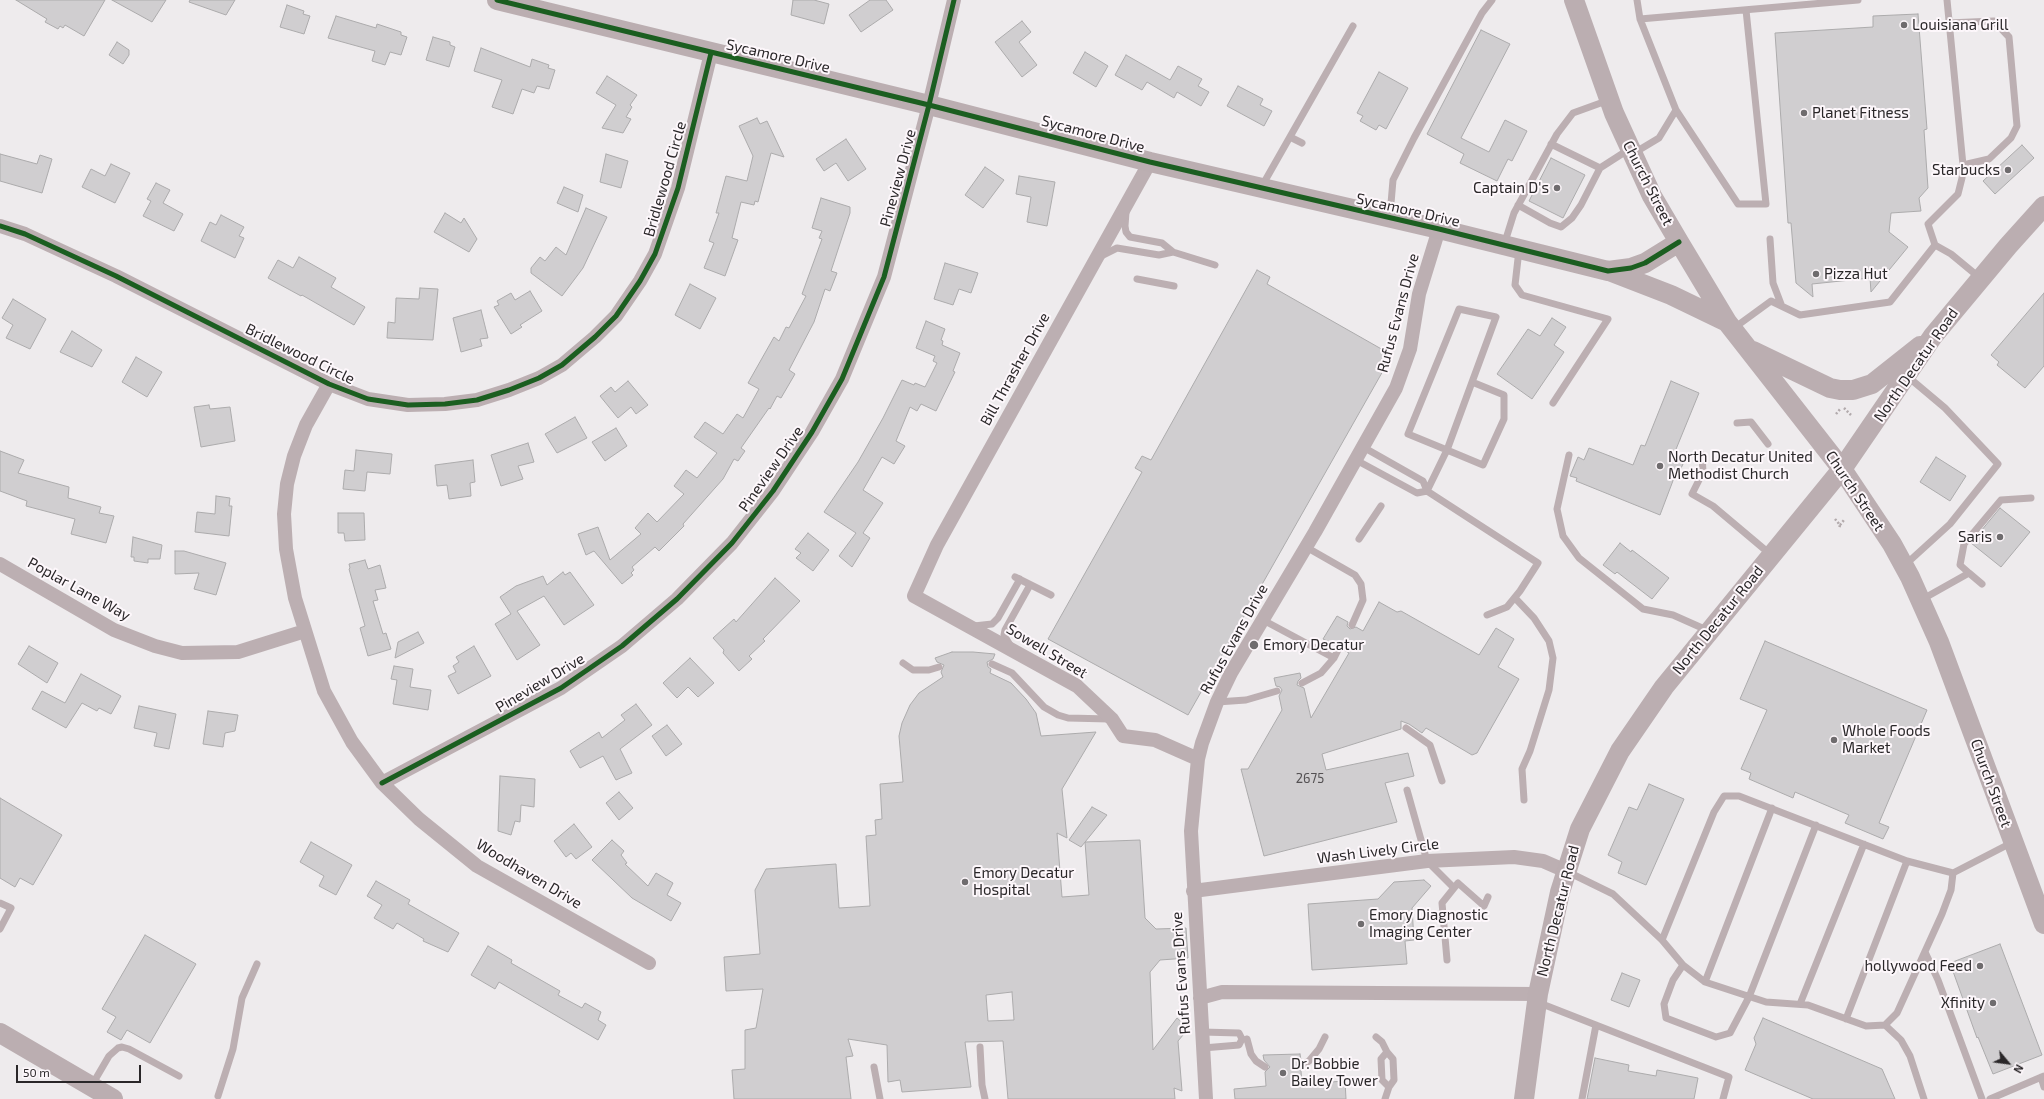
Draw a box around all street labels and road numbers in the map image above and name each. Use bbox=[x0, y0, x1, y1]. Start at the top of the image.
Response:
street label: Sycamore Drive bbox=[724, 35, 832, 77]
street label: Sycamore Drive bbox=[1039, 112, 1147, 156]
street label: Bridlewood Circle bbox=[640, 119, 690, 239]
street label: Pineview Drive bbox=[876, 127, 920, 229]
street label: Church Street bbox=[1619, 138, 1677, 228]
street label: Sycamore Drive bbox=[1354, 189, 1462, 231]
street label: Rufus Evans Drive bbox=[1373, 251, 1423, 375]
street label: North Decatur Road bbox=[1870, 305, 1962, 425]
street label: Bill Thrasher Drive bbox=[977, 309, 1053, 429]
street label: Bridlewood Circle bbox=[242, 320, 358, 388]
street label: Pineview Drive bbox=[735, 423, 807, 515]
street label: Church Street bbox=[1822, 448, 1888, 534]
street label: Poplar Lane Way bbox=[25, 553, 133, 625]
street label: North Decatur Road bbox=[1669, 562, 1767, 678]
street label: Rufus Evans Drive bbox=[1196, 581, 1272, 697]
street label: Sowell Street bbox=[1003, 620, 1091, 682]
street label: Pineview Drive bbox=[492, 649, 588, 717]
street label: Church Street bbox=[1967, 736, 2015, 830]
street label: Woodhaven Drive bbox=[473, 835, 585, 913]
street label: Wash Lively Circle bbox=[1316, 835, 1440, 867]
street label: North Decatur Road bbox=[1533, 844, 1583, 978]
street label: Rufus Evans Drive bbox=[1168, 911, 1194, 1035]

